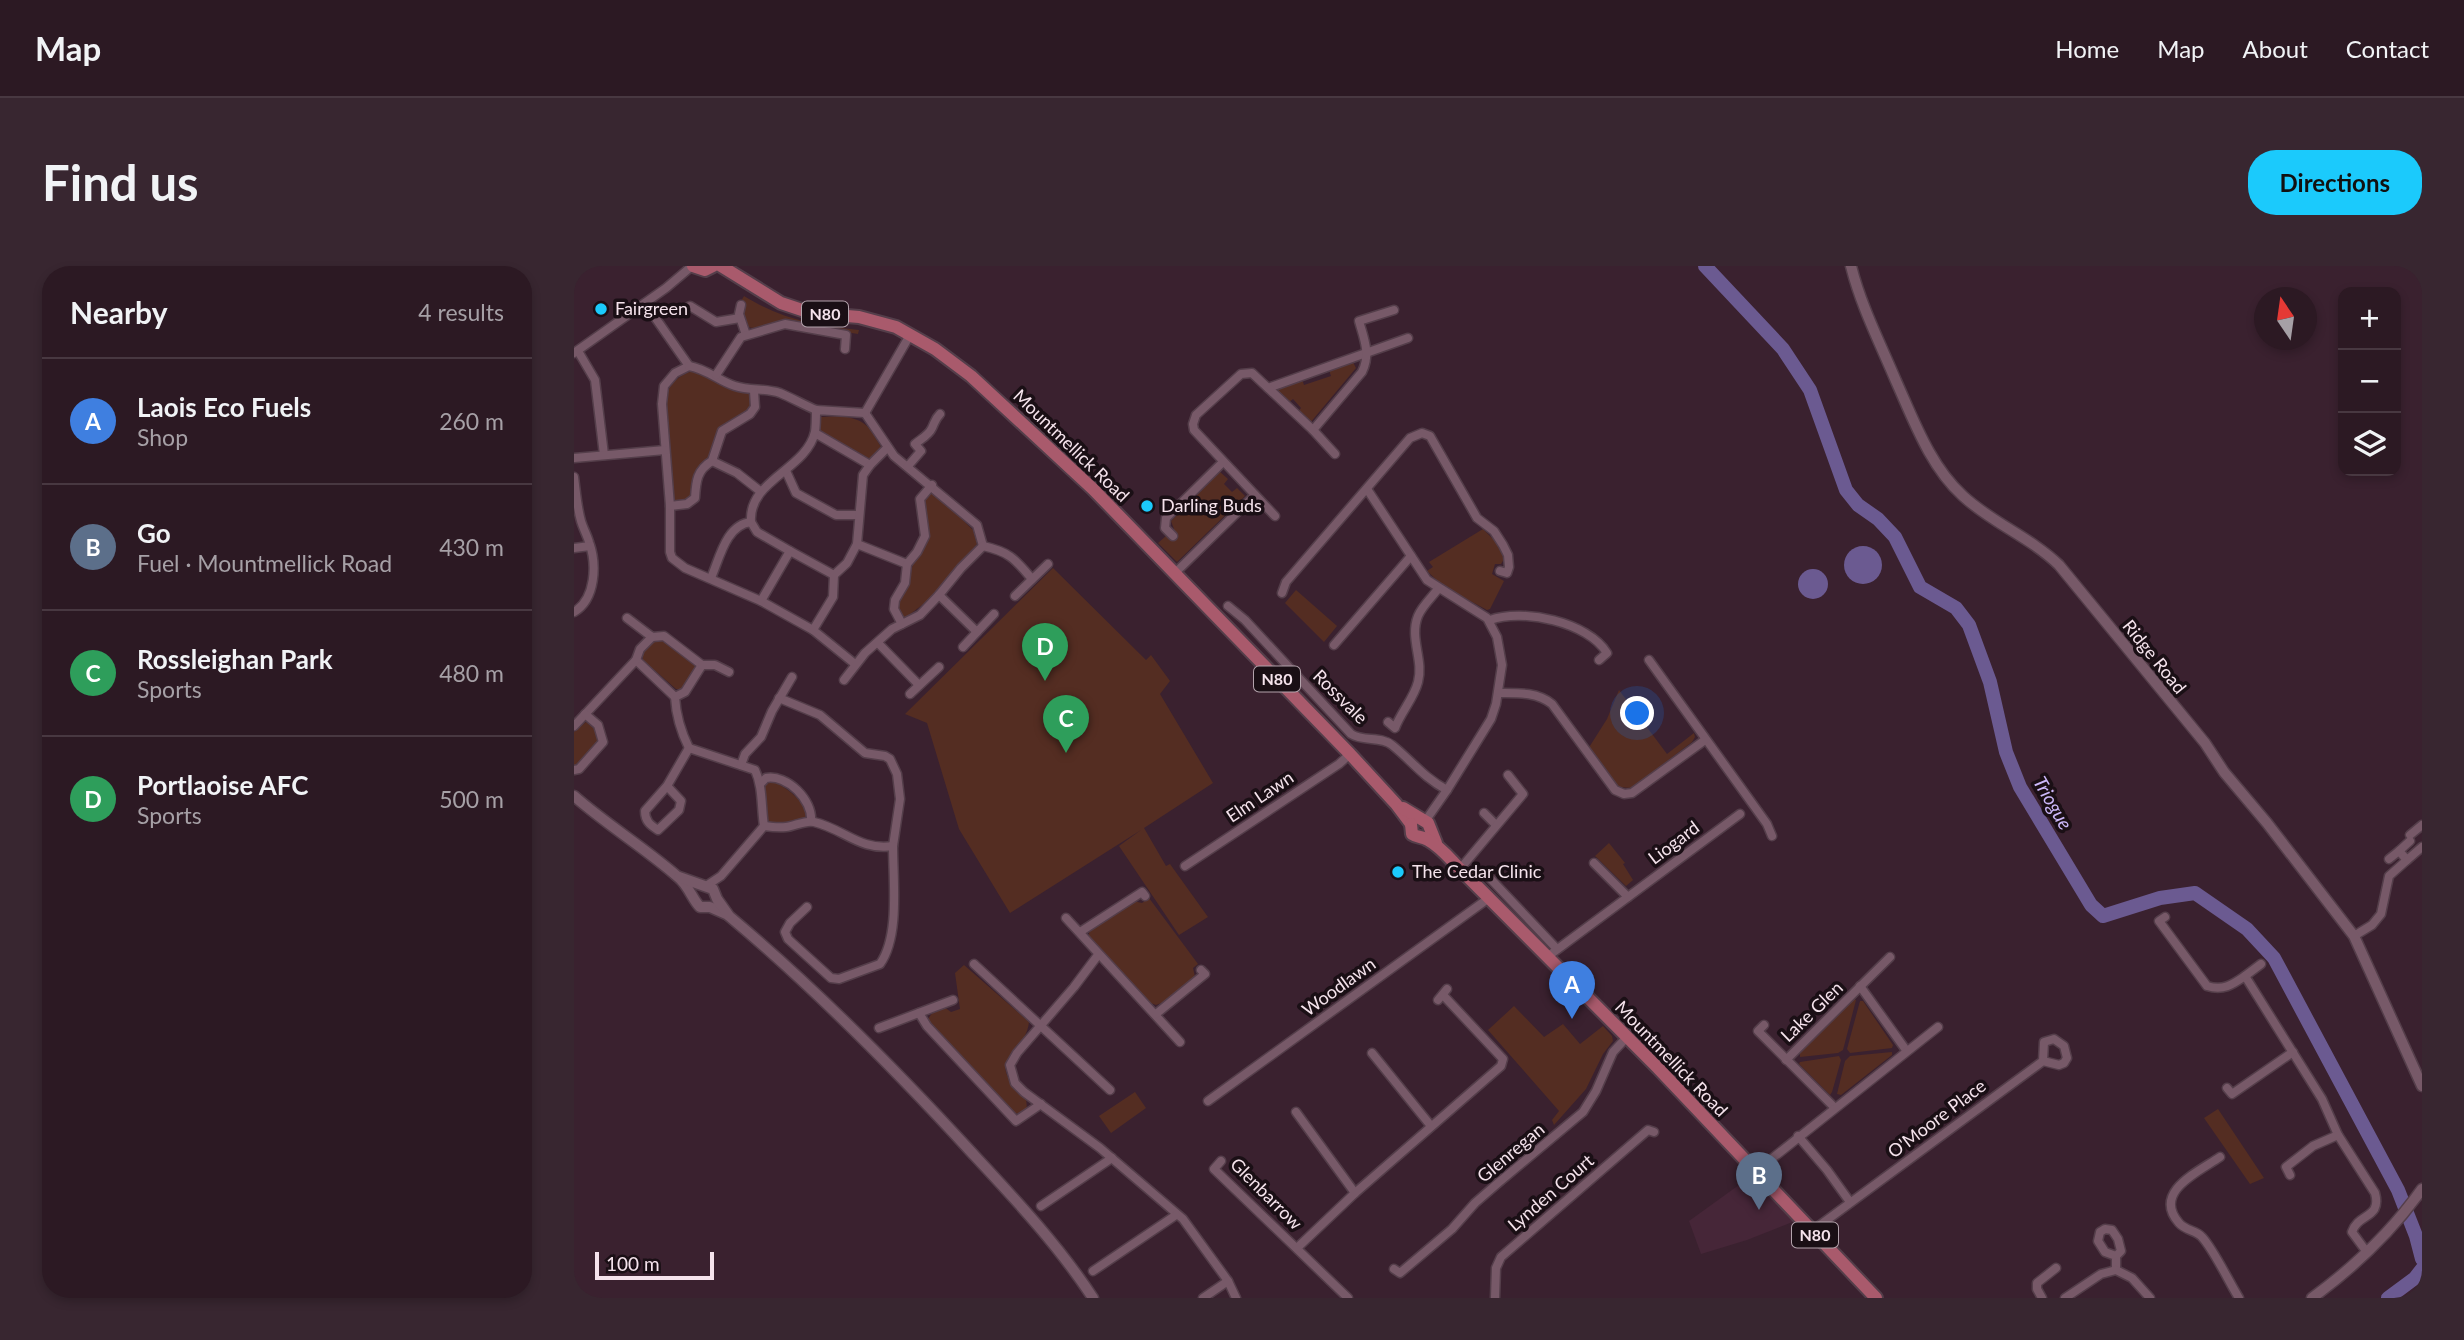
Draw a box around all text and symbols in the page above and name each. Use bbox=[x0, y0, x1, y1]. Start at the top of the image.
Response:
text: Map bbox=[35, 28, 101, 68]
text: Home bbox=[2055, 34, 2119, 63]
text: Map bbox=[2157, 34, 2205, 63]
text: About bbox=[2243, 34, 2308, 63]
text: Contact bbox=[2346, 34, 2429, 63]
button: Directions bbox=[2248, 150, 2422, 215]
text: Find us bbox=[42, 153, 199, 211]
north arrow bbox=[2254, 287, 2317, 350]
map controls bbox=[2338, 287, 2401, 476]
button: + bbox=[2338, 287, 2401, 350]
text: Nearby bbox=[70, 294, 168, 330]
place label: Fairgreen bbox=[615, 297, 688, 319]
text: 4 results bbox=[418, 298, 504, 326]
marker: Fairgreen bbox=[593, 301, 609, 317]
road number: N80 bbox=[802, 302, 848, 326]
button: − bbox=[2338, 350, 2401, 413]
street label: Mountmellick Road bbox=[1009, 384, 1134, 506]
text: Laois Eco Fuels bbox=[137, 391, 311, 423]
text: A bbox=[85, 407, 101, 435]
text: 260 m bbox=[439, 407, 504, 435]
button: layers bbox=[2338, 413, 2401, 476]
text: Shop bbox=[137, 423, 188, 451]
place label: Darling Buds bbox=[1161, 494, 1262, 516]
marker: Darling Buds bbox=[1139, 498, 1155, 514]
text: Go bbox=[137, 517, 171, 549]
text: B bbox=[85, 533, 101, 561]
text: 430 m bbox=[439, 533, 504, 561]
text: Fuel · Mountmellick Road bbox=[137, 549, 392, 577]
street label: Ridge Road bbox=[2118, 615, 2191, 698]
pin: D bbox=[1022, 623, 1068, 681]
text: Rossleighan Park bbox=[137, 643, 333, 675]
text: C bbox=[85, 659, 101, 687]
text: 480 m bbox=[439, 659, 504, 687]
street label: Rossvale bbox=[1309, 664, 1373, 728]
road number: N80 bbox=[1254, 666, 1300, 692]
text: Sports bbox=[137, 675, 202, 703]
pin: C bbox=[1043, 695, 1089, 753]
your location bbox=[1620, 696, 1654, 730]
street label: Elm Lawn bbox=[1222, 766, 1297, 827]
text: Portlaoise AFC bbox=[137, 769, 309, 801]
water label: Triogue bbox=[2029, 772, 2078, 833]
text: D bbox=[84, 785, 102, 813]
text: 500 m bbox=[439, 785, 504, 813]
text: Sports bbox=[137, 801, 202, 829]
street label: Liogard bbox=[1643, 816, 1703, 869]
place label: The Cedar Clinic bbox=[1412, 860, 1542, 882]
marker: The Cedar Clinic bbox=[1390, 864, 1406, 880]
street label: Woodlawn bbox=[1297, 952, 1379, 1020]
pin: A bbox=[1549, 961, 1595, 1019]
street label: Lake Glen bbox=[1776, 976, 1847, 1046]
street label: Mountmellick Road bbox=[1611, 996, 1733, 1121]
street label: O'Moore Place bbox=[1883, 1074, 1990, 1162]
street label: Glenregan bbox=[1472, 1118, 1548, 1187]
street label: Lynden Court bbox=[1503, 1149, 1598, 1235]
pin: B bbox=[1736, 1152, 1782, 1210]
street label: Glenbarrow bbox=[1226, 1153, 1307, 1234]
road number: N80 bbox=[1792, 1222, 1838, 1247]
scale bar bbox=[595, 1249, 714, 1281]
text: 100 m bbox=[606, 1252, 660, 1275]

